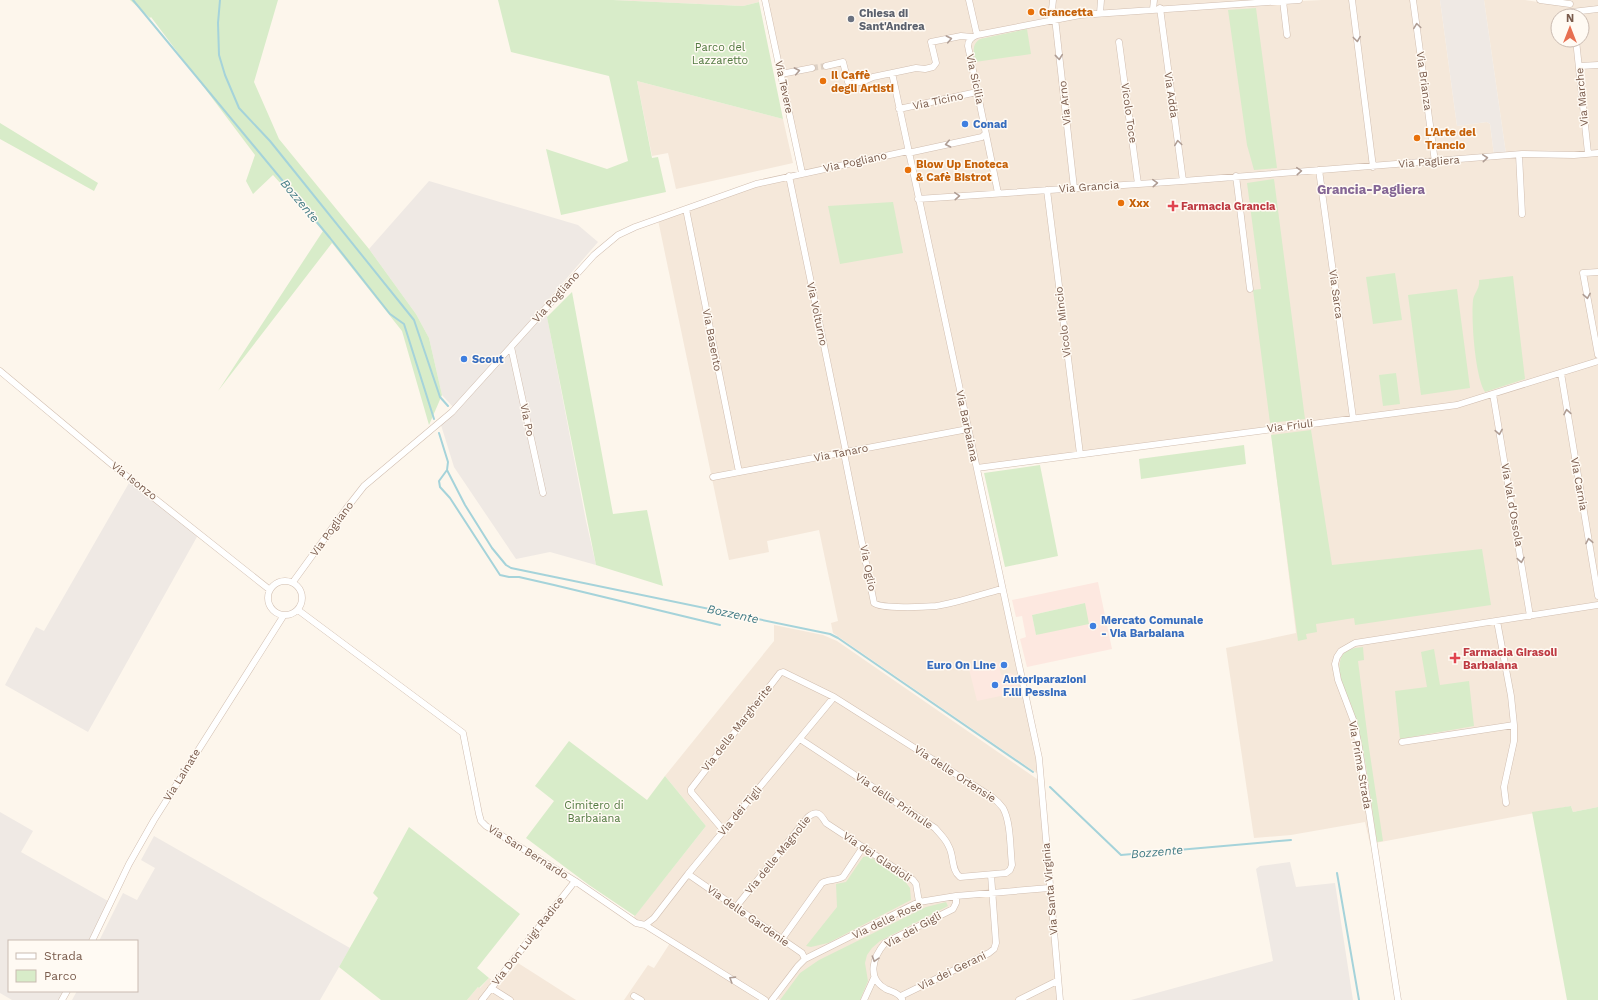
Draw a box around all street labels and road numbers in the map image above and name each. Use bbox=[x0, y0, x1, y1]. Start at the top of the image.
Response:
street label: Via Brianza bbox=[1413, 51, 1435, 111]
street label: Via Sicilia bbox=[963, 53, 987, 105]
street label: Via Tevere bbox=[772, 59, 796, 115]
street label: Via Marche bbox=[1573, 67, 1591, 127]
street label: Via Adda bbox=[1161, 71, 1181, 119]
street label: Via Arno bbox=[1056, 80, 1074, 126]
street label: Vicolo Toce bbox=[1118, 82, 1140, 144]
street label: Via Ticino bbox=[912, 89, 964, 113]
street label: Via Pogliano bbox=[822, 149, 888, 175]
street label: Via Pagliera bbox=[1398, 153, 1460, 171]
street label: Via Grancia bbox=[1058, 178, 1120, 196]
street label: Via Pogliano bbox=[529, 269, 583, 325]
street label: Via Sarca bbox=[1326, 269, 1346, 319]
street label: Via Volturno bbox=[804, 281, 830, 347]
street label: Vicolo Mincio bbox=[1052, 286, 1074, 358]
street label: Via Basento bbox=[700, 308, 724, 372]
street label: Via Barbaiana bbox=[953, 389, 981, 463]
street label: Via Po bbox=[517, 403, 537, 437]
street label: Via Friuli bbox=[1266, 417, 1314, 435]
street label: Via Tanaro bbox=[813, 441, 869, 465]
street label: Via Carnia bbox=[1568, 456, 1590, 512]
street label: Via Isonzo bbox=[109, 459, 159, 503]
street label: Via Val d'Ossola bbox=[1498, 462, 1526, 548]
street label: Via Pogliano bbox=[308, 499, 356, 559]
street label: Via Oglio bbox=[857, 544, 879, 592]
street label: Via delle Margherite bbox=[699, 682, 775, 774]
street label: Via Prima Strada bbox=[1346, 720, 1374, 810]
street label: Via delle Ortensie bbox=[912, 743, 998, 805]
street label: Via Lainate bbox=[161, 746, 203, 804]
street label: Via delle Primule bbox=[853, 770, 935, 832]
street label: Via dei Tigli bbox=[715, 783, 765, 839]
street label: Via delle Magnolie bbox=[742, 813, 814, 897]
street label: Via San Bernardo bbox=[485, 822, 571, 882]
street label: Via dei Gladioli bbox=[840, 829, 914, 885]
street label: Via Santa Virginia bbox=[1039, 842, 1061, 936]
street label: Via delle Gardenie bbox=[704, 883, 792, 949]
street label: Via Don Luigi Radice bbox=[489, 894, 567, 988]
street label: Via delle Rose bbox=[850, 898, 924, 942]
street label: Via dei Gigli bbox=[882, 909, 944, 951]
street label: Via dei Gerani bbox=[916, 949, 988, 993]

